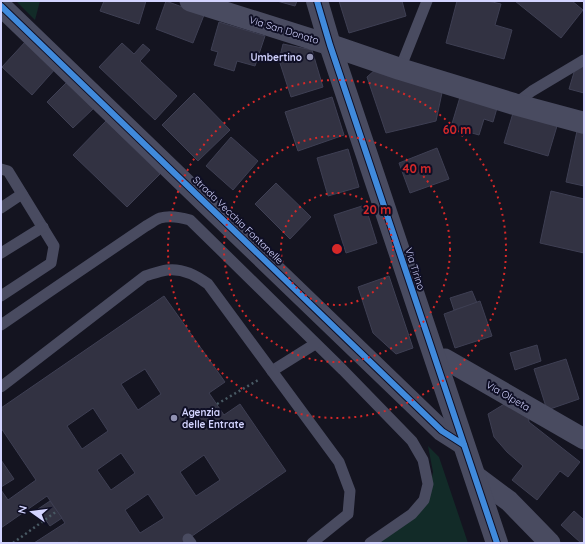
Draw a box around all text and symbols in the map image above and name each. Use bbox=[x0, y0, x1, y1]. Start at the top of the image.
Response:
street label: Via San Donato bbox=[248, 13, 320, 47]
place label: Umbertino bbox=[251, 51, 302, 64]
marker: Umbertino bbox=[305, 52, 315, 62]
text: 60 m bbox=[443, 122, 471, 137]
text: 40 m bbox=[403, 161, 431, 176]
street label: Strada Vecchia Fontanelle bbox=[190, 173, 286, 267]
text: 20 m bbox=[363, 202, 391, 217]
centre of rings bbox=[330, 242, 344, 256]
street label: Via Tirino bbox=[402, 246, 428, 292]
street label: Via Olpeta bbox=[484, 378, 532, 414]
place label: Agenzia delle Entrate bbox=[182, 406, 244, 431]
marker: Agenzia delle Entrate bbox=[169, 413, 179, 423]
north arrow bbox=[12, 492, 52, 532]
text: N bbox=[15, 504, 30, 515]

